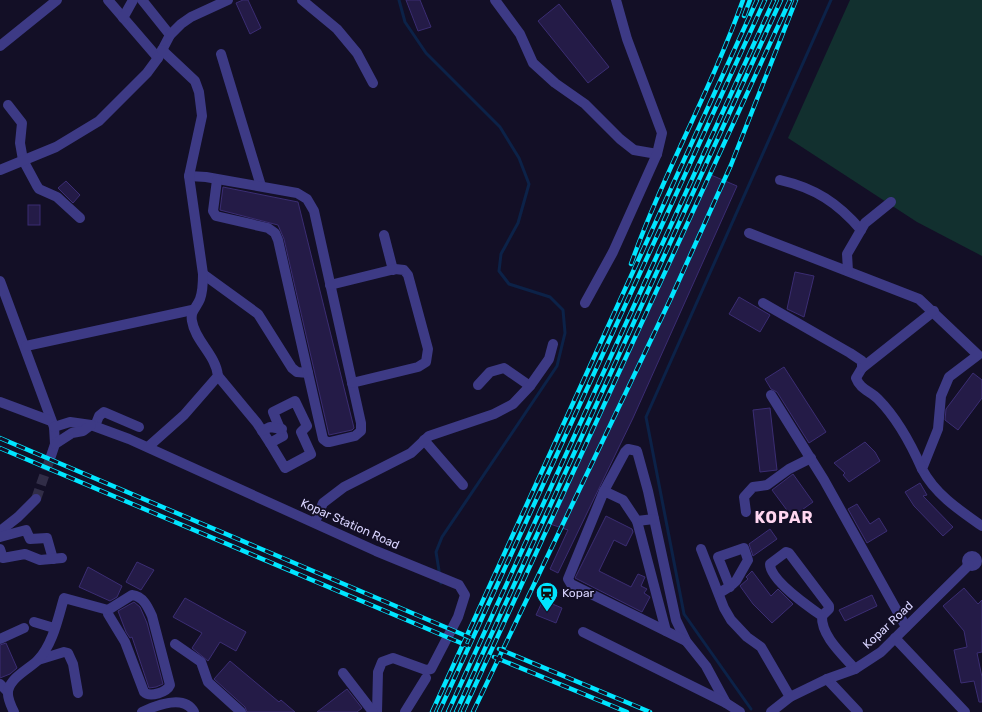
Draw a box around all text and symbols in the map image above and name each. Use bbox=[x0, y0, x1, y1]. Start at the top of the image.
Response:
street label: Kopar Station Road bbox=[298, 496, 402, 552]
district label: KOPAR bbox=[755, 508, 814, 527]
station icon: Kopar bbox=[534, 580, 560, 613]
place label: Kopar bbox=[562, 586, 595, 600]
street label: Kopar Road bbox=[860, 598, 916, 652]

